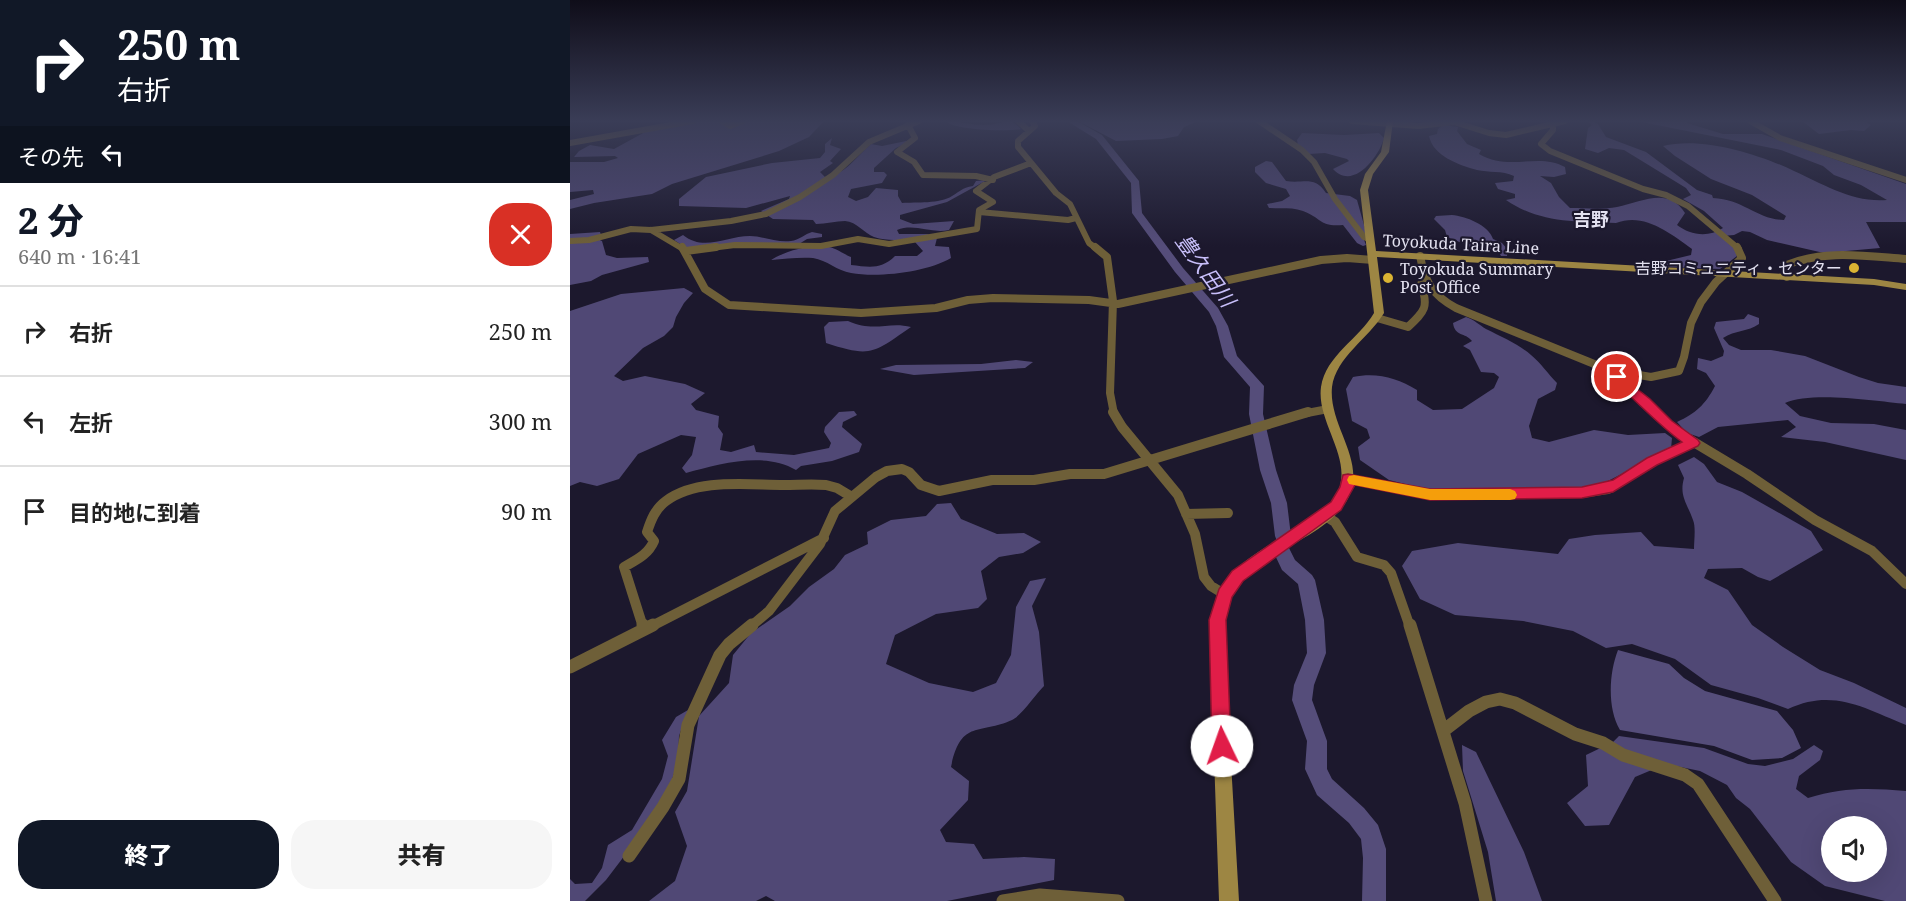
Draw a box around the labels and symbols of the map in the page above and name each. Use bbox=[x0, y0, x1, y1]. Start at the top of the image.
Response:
district label: 吉野 bbox=[1573, 207, 1609, 231]
water label: 豊久田川 bbox=[1170, 228, 1243, 314]
street label: Toyokuda Taira Line bbox=[1382, 229, 1540, 259]
place label: 吉野コミュニティ・センター bbox=[1635, 257, 1842, 279]
place label: Toyokuda Summary Post Office bbox=[1400, 258, 1554, 298]
marker: 吉野コミュニティ・センター bbox=[1847, 261, 1861, 275]
marker: Toyokuda Summary Post Office bbox=[1381, 271, 1395, 285]
pin bbox=[1591, 351, 1642, 402]
position arrow bbox=[1190, 714, 1254, 778]

